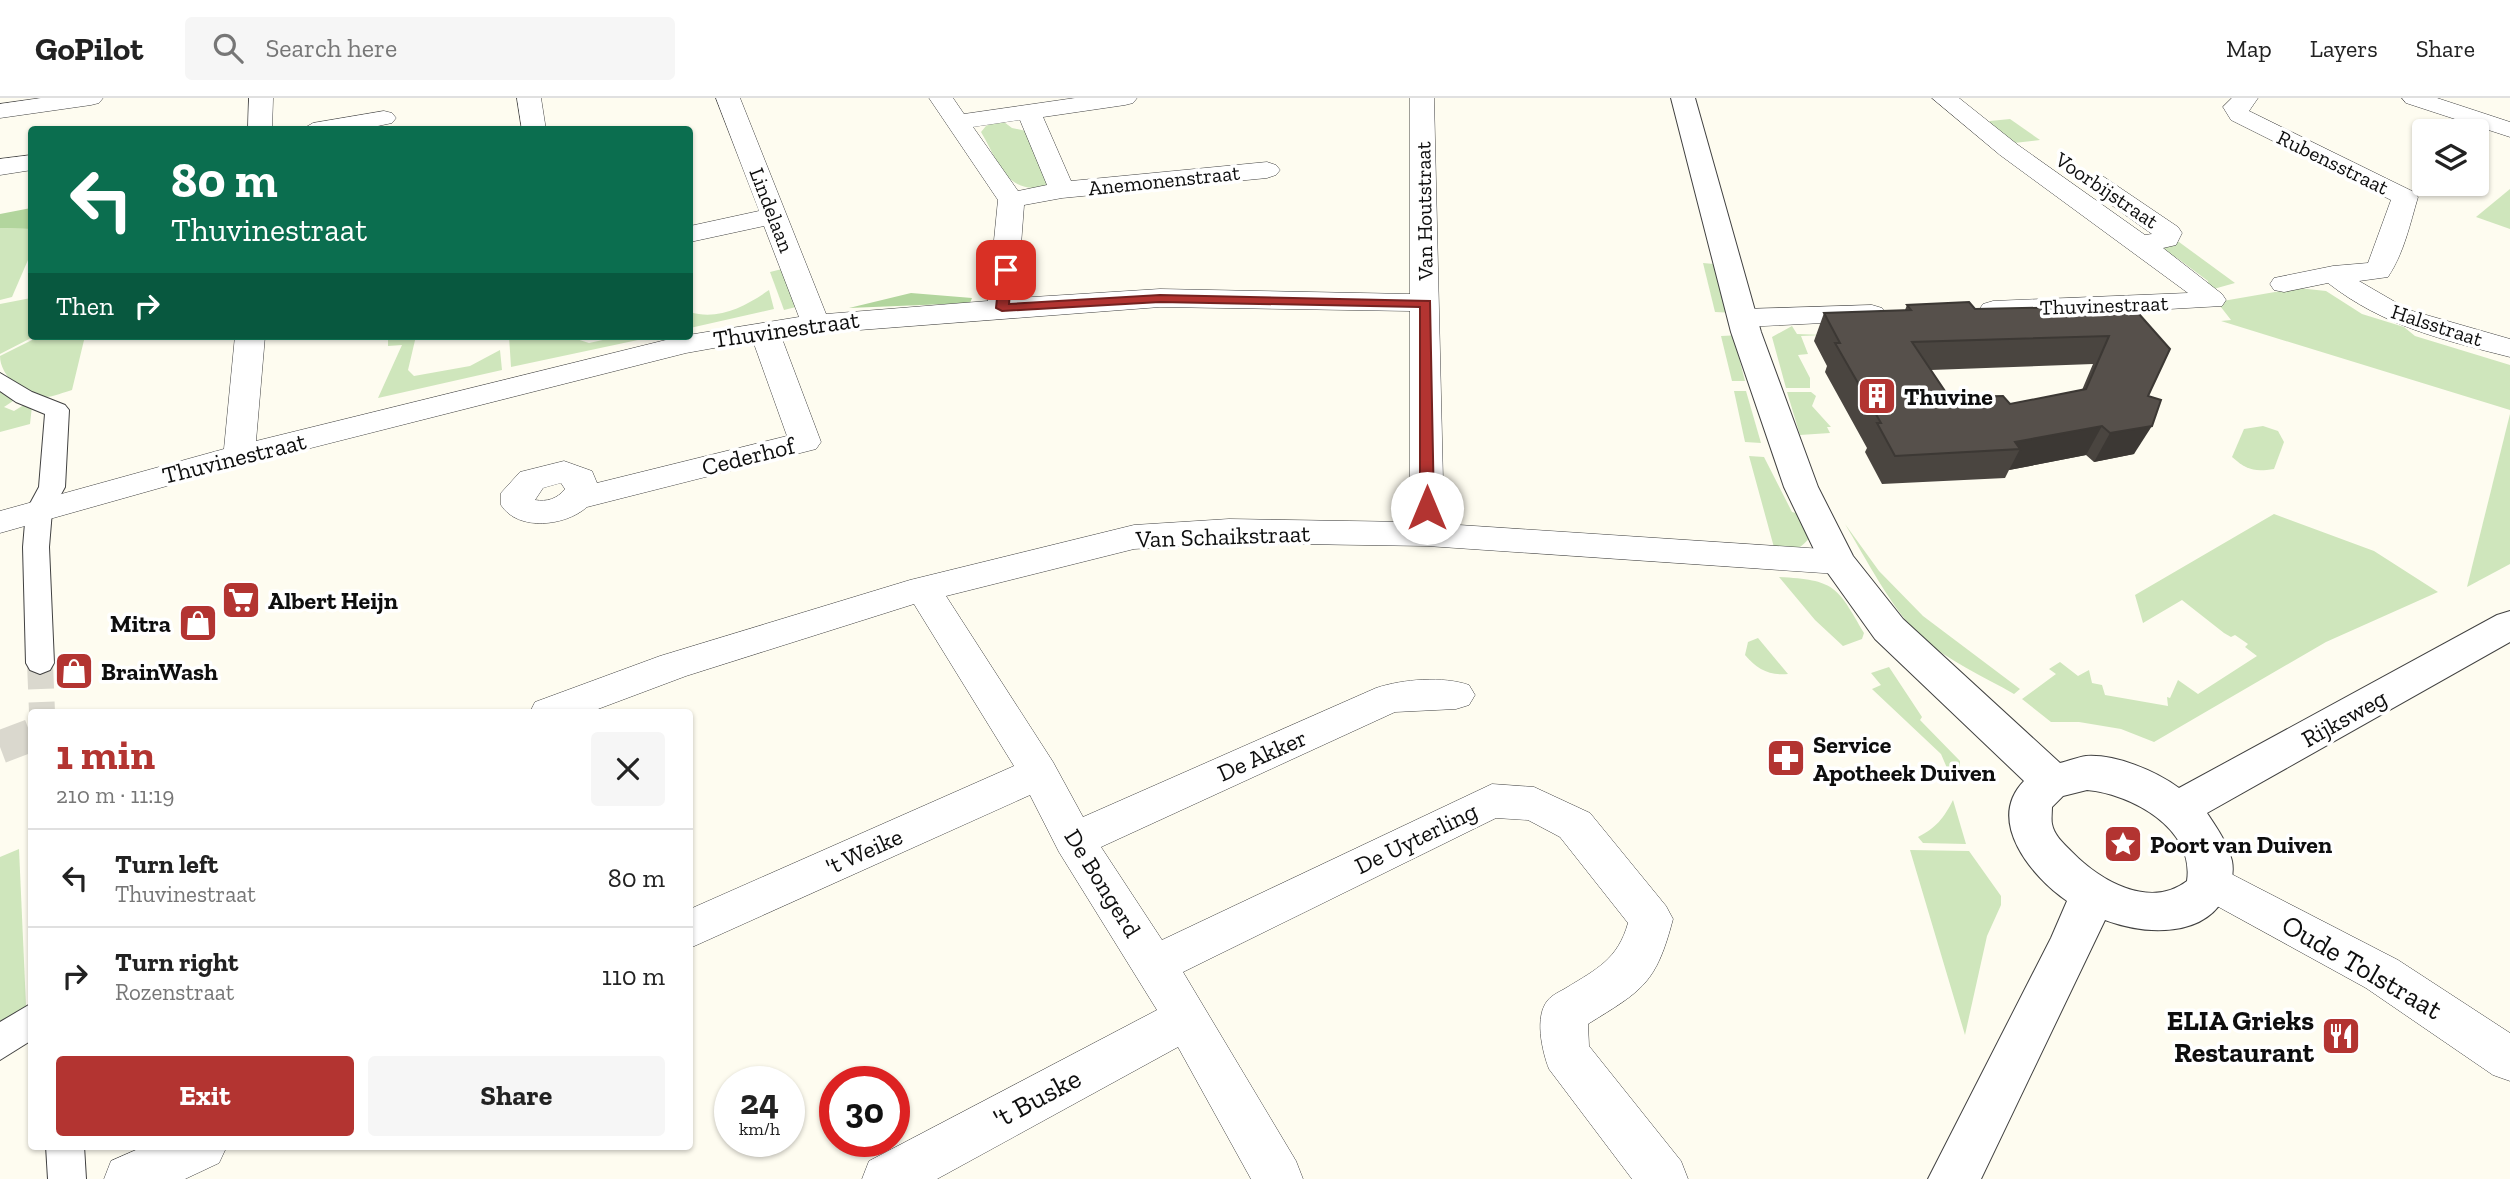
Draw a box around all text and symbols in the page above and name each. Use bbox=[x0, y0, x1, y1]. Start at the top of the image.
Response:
search box bbox=[185, 17, 675, 80]
text: GoPilot bbox=[35, 29, 143, 68]
icon: search bbox=[209, 29, 247, 67]
text: Search here bbox=[265, 32, 397, 64]
text: Map bbox=[2226, 34, 2272, 63]
text: Layers bbox=[2310, 34, 2378, 63]
text: Share bbox=[2416, 34, 2475, 63]
map controls bbox=[2412, 119, 2489, 196]
button: layers bbox=[2412, 119, 2489, 196]
street label: Rubensstraat bbox=[2273, 124, 2393, 200]
street label: Van Houtstraat bbox=[1410, 141, 1438, 282]
street label: Voorbijstraat bbox=[2049, 146, 2163, 235]
text: 80 m bbox=[171, 151, 278, 210]
icon: left bbox=[56, 154, 147, 245]
street label: Anemonenstraat bbox=[1087, 160, 1241, 200]
street label: Lindelaan bbox=[744, 164, 800, 256]
text: Thuvinestraat bbox=[171, 211, 367, 249]
pin bbox=[976, 240, 1036, 300]
icon: arrive bbox=[987, 251, 1025, 289]
icon: right bbox=[128, 287, 166, 325]
text: Then bbox=[56, 290, 114, 322]
street label: Thuvinestraat bbox=[2039, 290, 2169, 320]
street label: Halsstraat bbox=[2388, 299, 2486, 352]
street label: Thuvinestraat bbox=[711, 304, 861, 354]
building icon: Thuvine bbox=[1856, 375, 1898, 417]
place label: Thuvine bbox=[1904, 382, 1993, 411]
street label: Thuvinestraat bbox=[159, 426, 309, 490]
street label: Cederhof bbox=[699, 430, 800, 482]
position arrow bbox=[1390, 471, 1464, 545]
street label: Van Schaikstraat bbox=[1134, 518, 1311, 554]
supermarket icon: Albert Heijn bbox=[220, 579, 262, 621]
place label: Albert Heijn bbox=[268, 586, 398, 615]
shop icon: Mitra bbox=[177, 602, 219, 644]
place label: Mitra bbox=[110, 609, 171, 638]
shop icon: BrainWash bbox=[53, 650, 95, 692]
place label: BrainWash bbox=[101, 657, 218, 686]
street label: Rijksweg bbox=[2296, 683, 2392, 753]
street label: De Akker bbox=[1213, 723, 1311, 787]
text: 1 min bbox=[56, 729, 155, 780]
place label: Service Apotheek Duiven bbox=[1813, 730, 1996, 787]
button: close bbox=[591, 732, 665, 806]
pharmacy icon: Service Apotheek Duiven bbox=[1765, 737, 1807, 779]
text: 210 m · 11:19 bbox=[56, 781, 174, 809]
street label: De Uyterling bbox=[1350, 796, 1482, 880]
street label: 't Weike bbox=[821, 821, 907, 881]
place icon: Poort van Duiven bbox=[2102, 823, 2144, 865]
street label: De Bongerd bbox=[1058, 824, 1148, 942]
place label: Poort van Duiven bbox=[2150, 830, 2332, 859]
text: Turn left bbox=[115, 848, 218, 880]
icon: left bbox=[56, 859, 94, 897]
text: 80 m bbox=[608, 862, 665, 894]
text: Thuvinestraat bbox=[115, 880, 256, 908]
street label: Oude Tolstraat bbox=[2276, 908, 2449, 1027]
text: Turn right bbox=[115, 946, 238, 978]
icon: right bbox=[56, 957, 94, 995]
text: 110 m bbox=[602, 960, 665, 992]
text: Rozenstraat bbox=[115, 978, 234, 1006]
place label: ELIA Grieks Restaurant bbox=[2167, 1004, 2315, 1069]
restaurant icon: ELIA Grieks Restaurant bbox=[2320, 1015, 2362, 1057]
button: Exit bbox=[56, 1056, 354, 1136]
button: Share bbox=[368, 1056, 665, 1136]
street label: 't Buske bbox=[988, 1061, 1086, 1135]
speed limit sign: 30 bbox=[819, 1066, 910, 1157]
text: 24 bbox=[740, 1081, 779, 1123]
text: km/h bbox=[739, 1118, 780, 1140]

